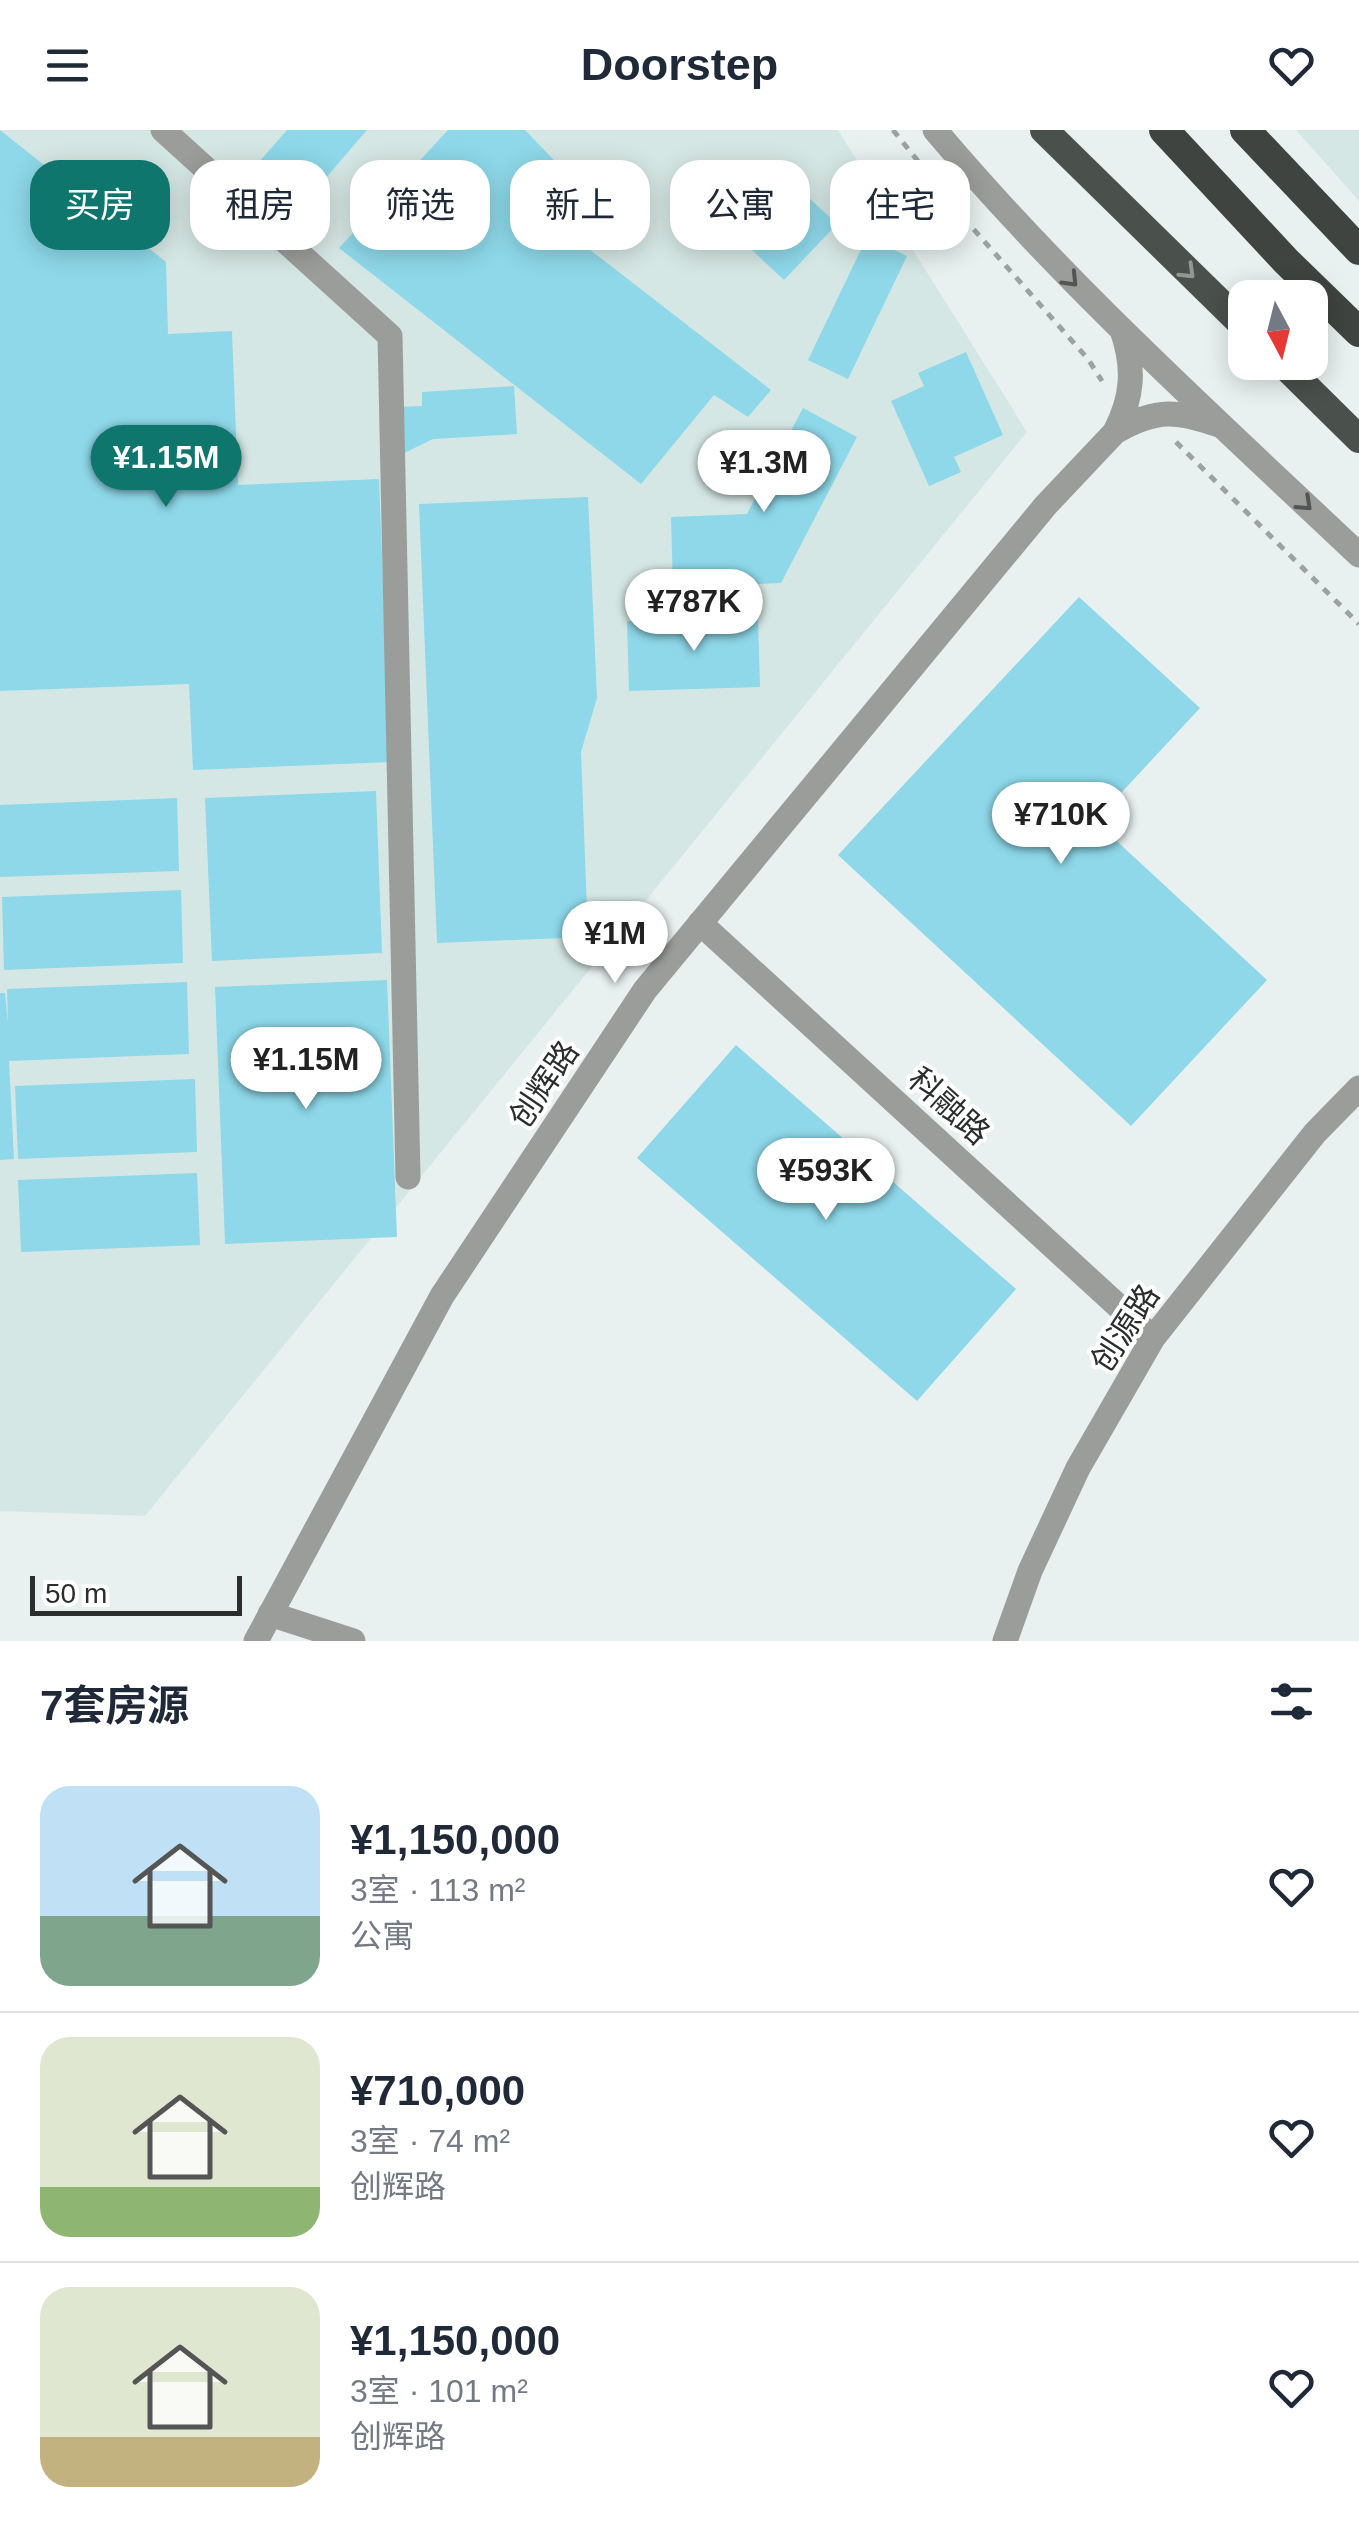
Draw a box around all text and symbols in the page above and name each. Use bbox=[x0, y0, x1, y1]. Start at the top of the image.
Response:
icon: menu bbox=[40, 38, 95, 93]
icon: heart bbox=[1264, 38, 1319, 93]
text: Doorstep bbox=[581, 39, 778, 90]
chip: 买房 bbox=[30, 160, 170, 250]
chip: 租房 bbox=[190, 160, 330, 250]
chip: 筛选 bbox=[350, 160, 490, 250]
chip: 新上 bbox=[510, 160, 650, 250]
chip: 公寓 bbox=[670, 160, 810, 250]
chip: 住宅 bbox=[830, 160, 970, 250]
one-way arrow bbox=[1177, 260, 1195, 278]
one-way arrow bbox=[1059, 268, 1077, 286]
north arrow bbox=[1228, 280, 1328, 380]
map controls bbox=[1228, 280, 1328, 380]
pin: ¥1.15M bbox=[85, 425, 247, 510]
pin: ¥1.3M bbox=[694, 430, 834, 515]
text: ¥1.15M bbox=[113, 439, 219, 475]
text: ¥1.3M bbox=[720, 444, 808, 480]
one-way arrow bbox=[1294, 493, 1312, 511]
pin: ¥787K bbox=[624, 569, 764, 654]
text: ¥787K bbox=[647, 583, 741, 619]
pin: ¥710K bbox=[991, 782, 1131, 867]
text: ¥710K bbox=[1014, 796, 1108, 832]
pin: ¥1M bbox=[567, 901, 663, 986]
text: ¥1M bbox=[584, 915, 646, 951]
pin: ¥1.15M bbox=[225, 1027, 387, 1112]
street label: 创辉路 bbox=[502, 1034, 586, 1134]
text: ¥1.15M bbox=[253, 1041, 359, 1077]
street label: 科融路 bbox=[901, 1060, 997, 1152]
pin: ¥593K bbox=[756, 1138, 896, 1223]
text: ¥593K bbox=[779, 1152, 873, 1188]
street label: 创源路 bbox=[1084, 1278, 1166, 1378]
scale bar bbox=[30, 1571, 242, 1616]
text: 50 m bbox=[45, 1578, 107, 1609]
icon: filters bbox=[1264, 1674, 1319, 1729]
text: 7套房源 bbox=[40, 1682, 189, 1729]
text: ¥1,150,000 bbox=[350, 1816, 560, 1863]
icon: home bbox=[120, 1826, 240, 1946]
icon: heart bbox=[1264, 1859, 1319, 1914]
text: 3室 · 113 m² bbox=[350, 1872, 525, 1908]
text: 公寓 bbox=[350, 1918, 414, 1954]
text: ¥710,000 bbox=[350, 2067, 525, 2114]
icon: home bbox=[120, 2077, 240, 2197]
icon: heart bbox=[1264, 2110, 1319, 2165]
text: 3室 · 74 m² bbox=[350, 2123, 510, 2159]
text: 创辉路 bbox=[350, 2169, 446, 2205]
text: ¥1,150,000 bbox=[350, 2317, 560, 2364]
icon: home bbox=[120, 2327, 240, 2447]
icon: heart bbox=[1264, 2360, 1319, 2415]
text: 3室 · 101 m² bbox=[350, 2373, 528, 2409]
text: 创辉路 bbox=[350, 2419, 446, 2455]

